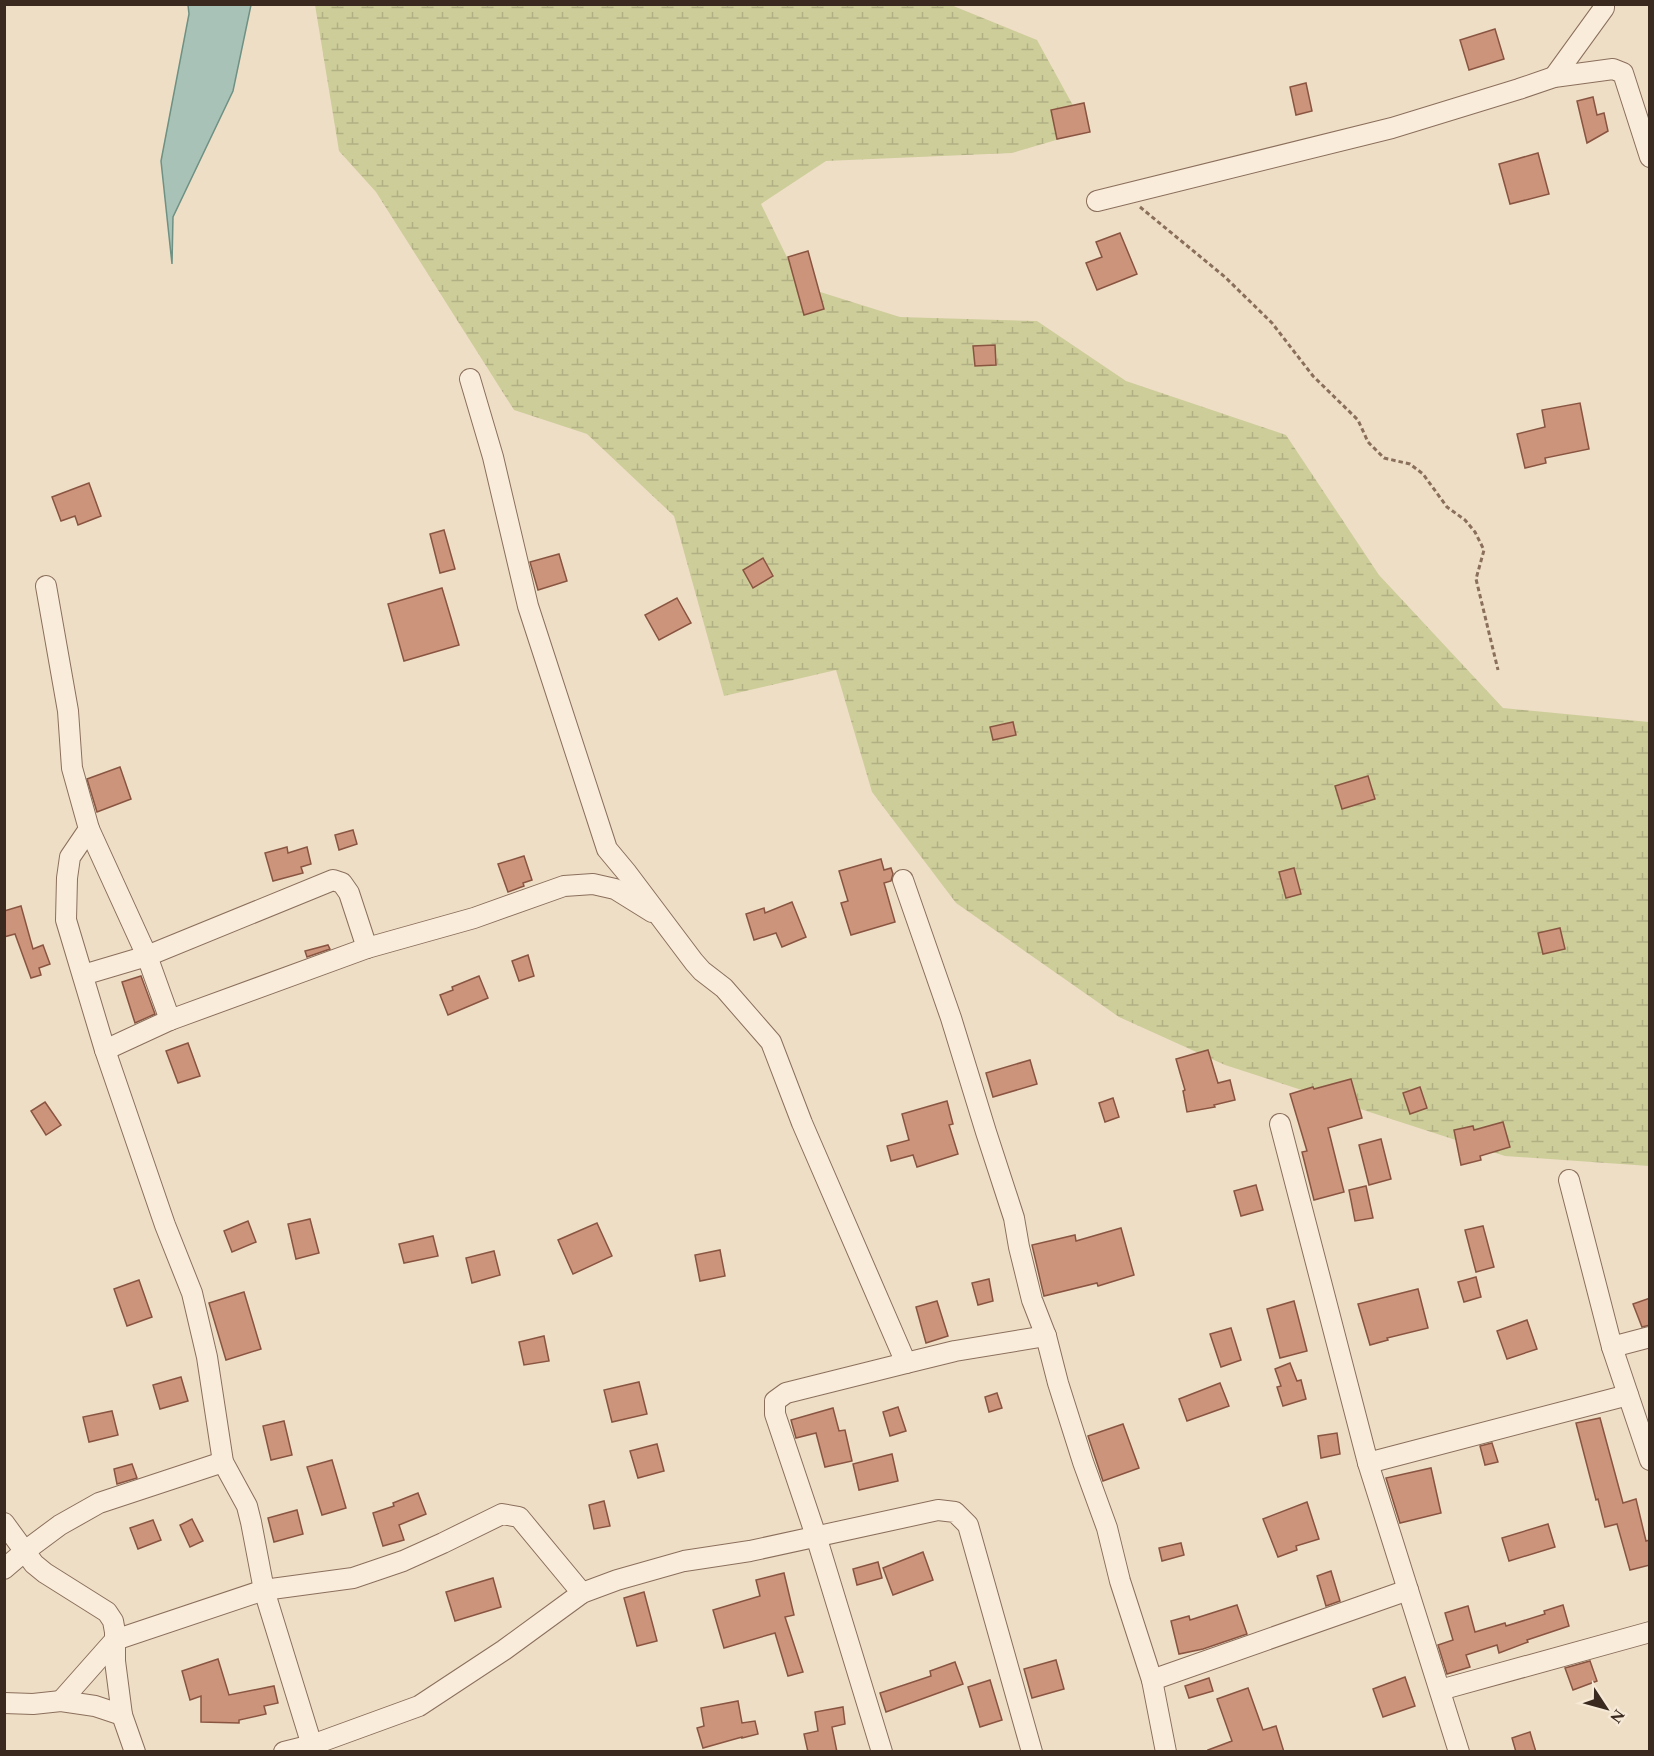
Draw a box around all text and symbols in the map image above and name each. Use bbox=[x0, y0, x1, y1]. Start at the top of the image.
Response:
north arrow bbox=[1576, 1678, 1636, 1738]
text: N bbox=[1604, 1704, 1631, 1729]

